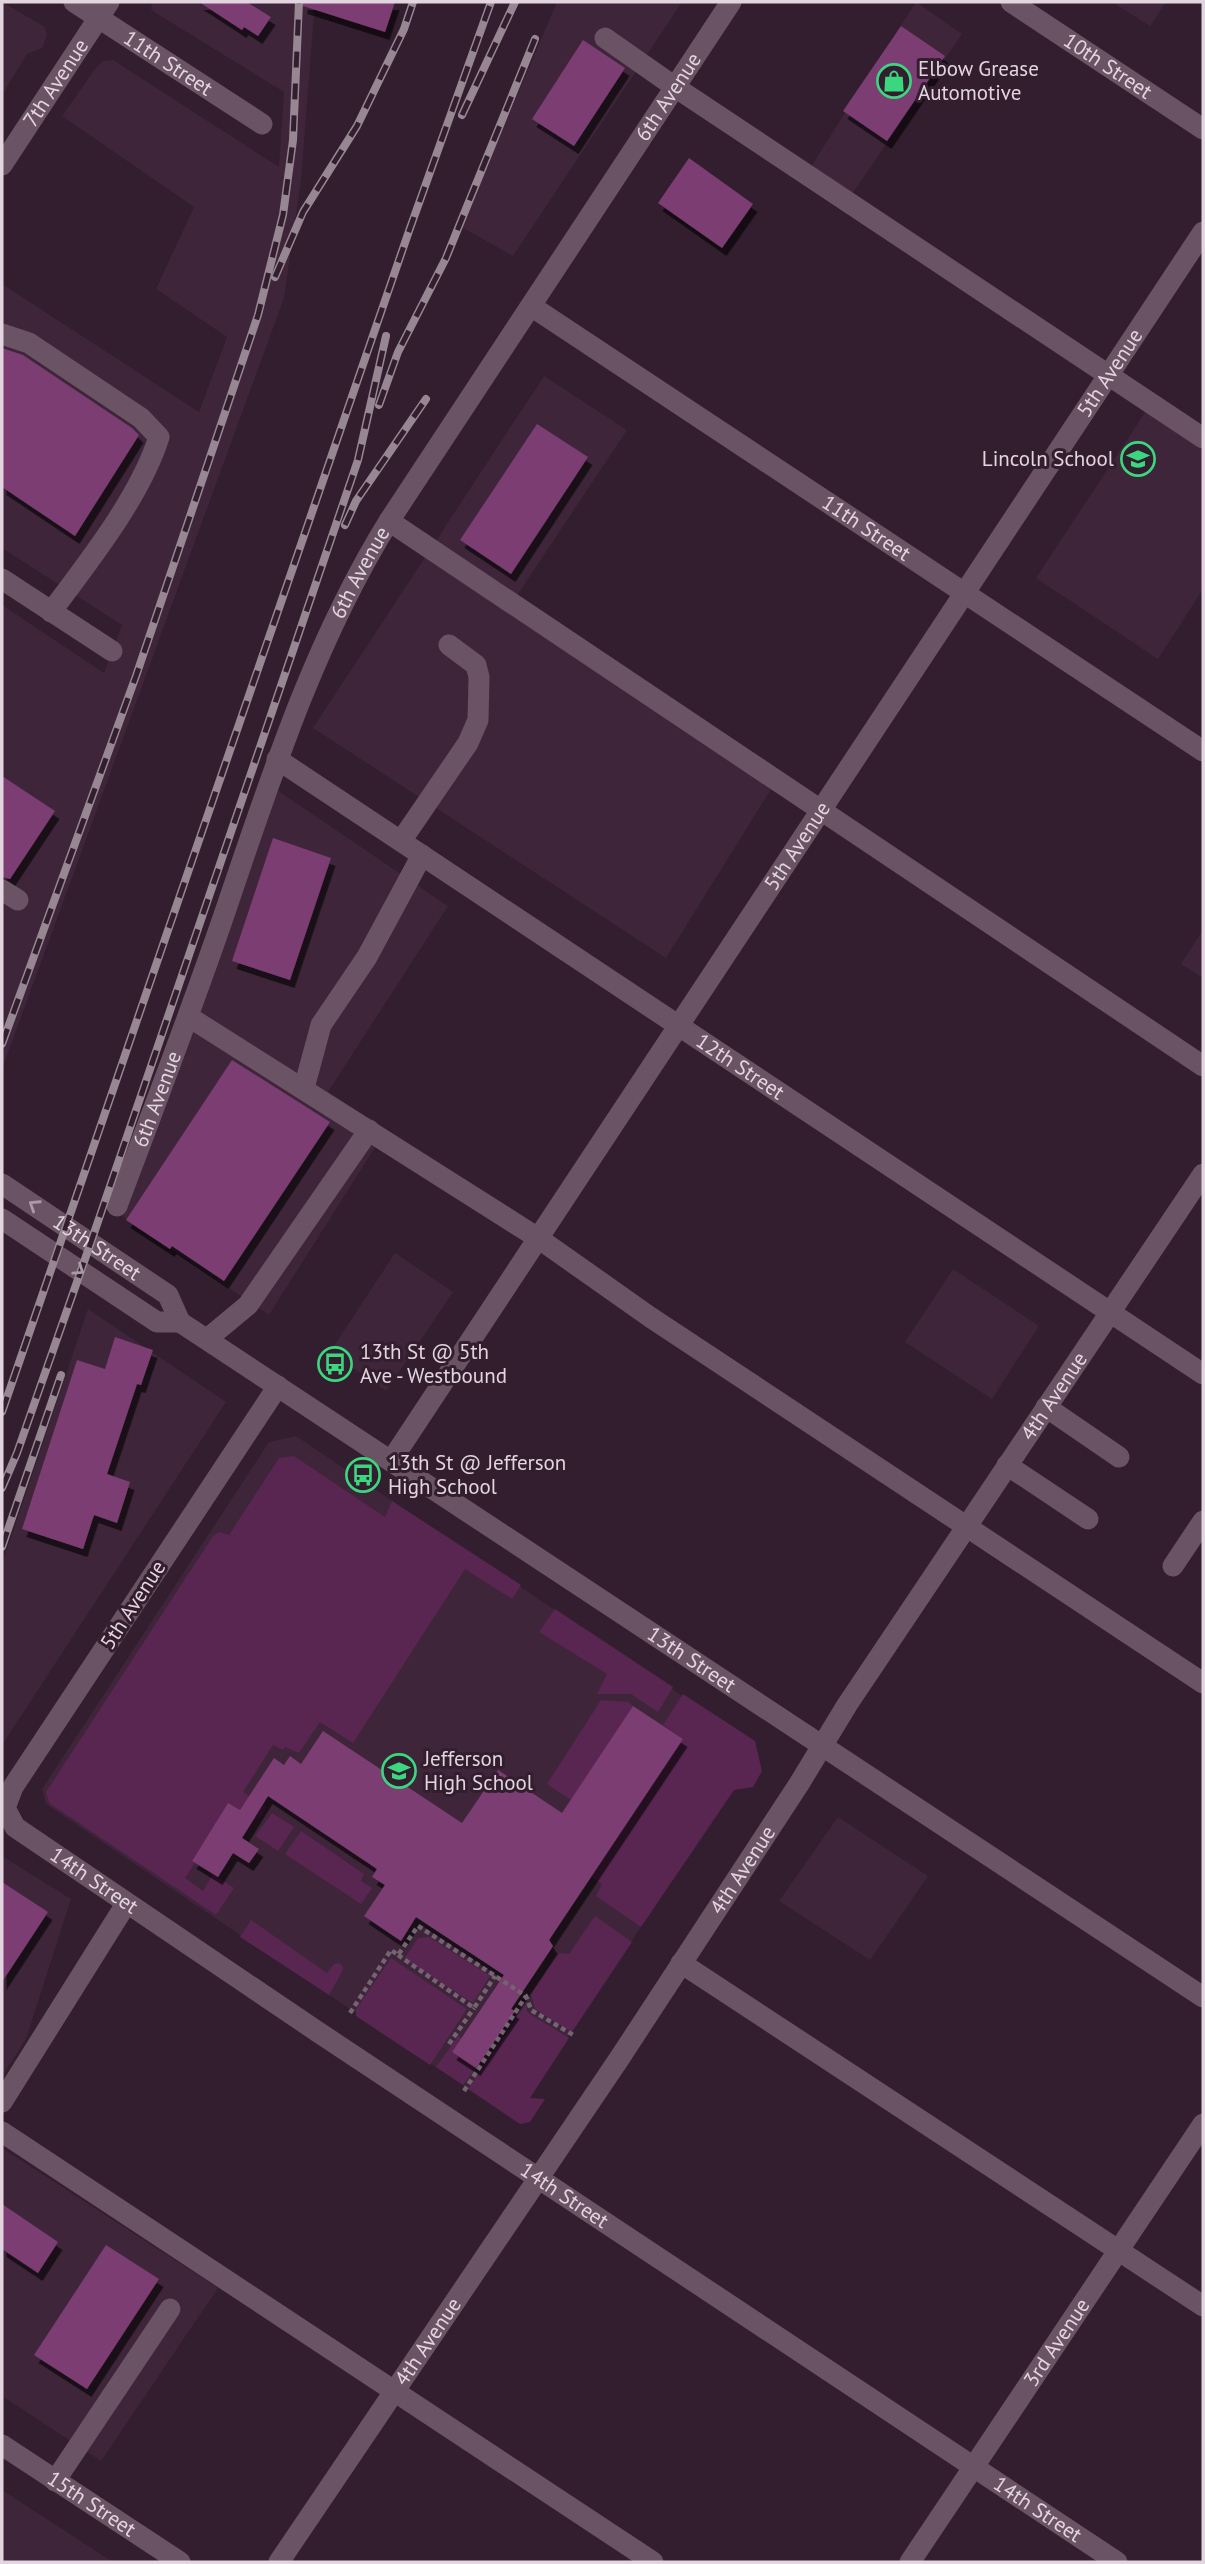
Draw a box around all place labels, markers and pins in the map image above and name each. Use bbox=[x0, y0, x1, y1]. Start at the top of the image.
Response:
place label: Elbow Grease Automotive bbox=[918, 55, 1039, 106]
shop icon: Elbow Grease Automotive bbox=[875, 62, 913, 100]
school or university icon: Lincoln School bbox=[1119, 440, 1157, 478]
place label: Lincoln School bbox=[982, 445, 1114, 472]
place label: 13th St @ 5th Ave - Westbound bbox=[360, 1338, 507, 1389]
bus stop icon: 13th St @ 5th Ave - Westbound bbox=[316, 1345, 354, 1383]
place label: 13th St @ Jefferson High School bbox=[388, 1449, 566, 1500]
bus stop icon: 13th St @ Jefferson High School bbox=[344, 1456, 382, 1494]
place label: Jefferson High School bbox=[423, 1745, 533, 1796]
school or university icon: Jefferson High School bbox=[380, 1752, 418, 1790]

